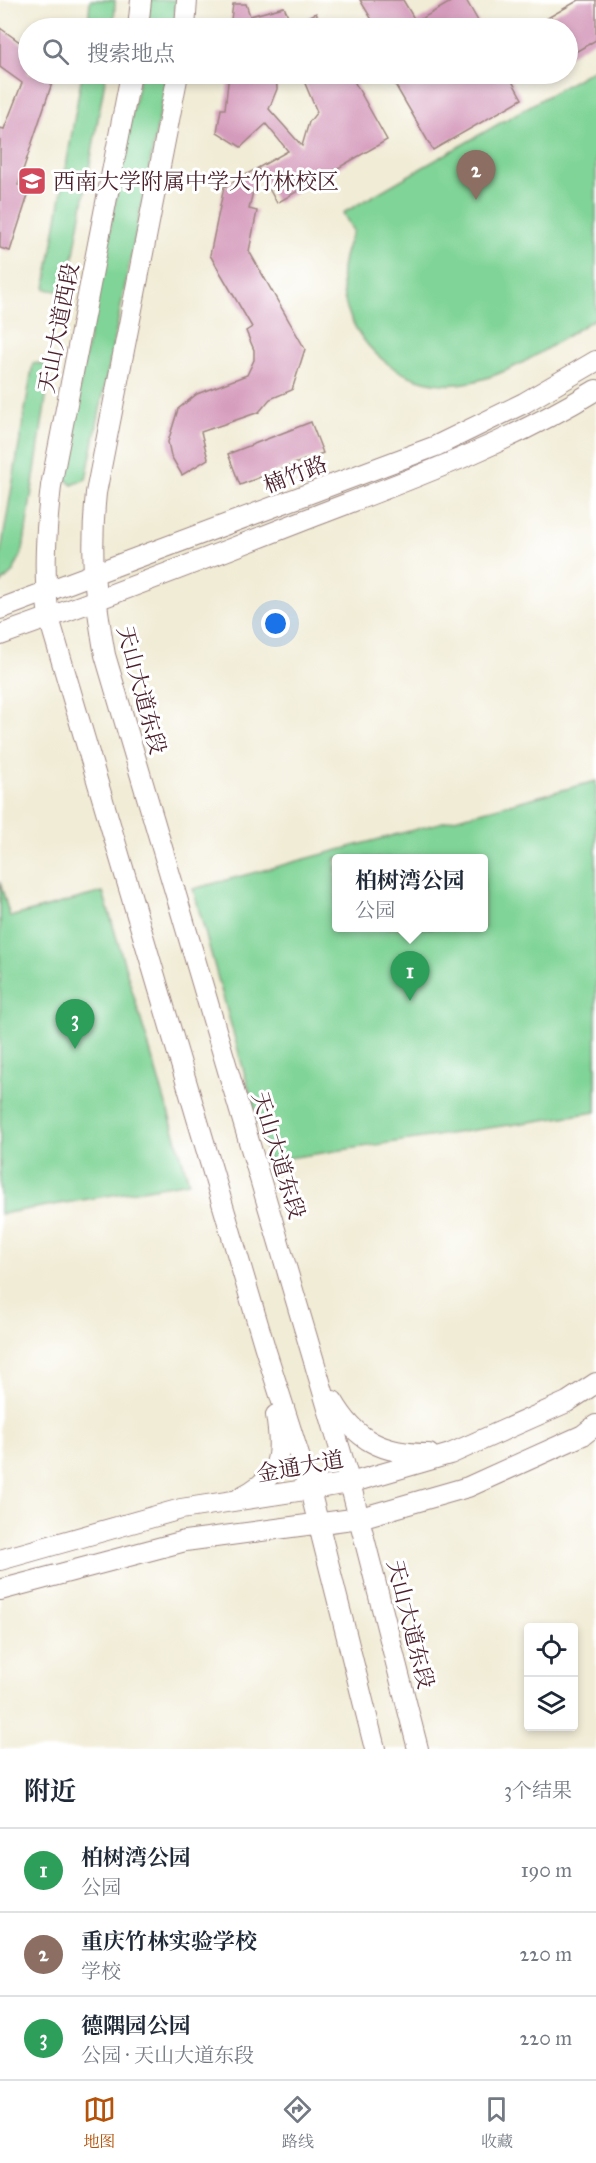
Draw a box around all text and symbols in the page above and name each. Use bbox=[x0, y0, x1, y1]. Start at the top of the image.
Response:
search box bbox=[18, 18, 578, 84]
icon: search bbox=[39, 35, 72, 68]
text: 搜索地点 bbox=[87, 40, 175, 67]
pin: 2 bbox=[456, 150, 496, 200]
school or university icon: 西南大学附属中学大竹林校区 bbox=[16, 165, 48, 197]
place label: 西南大学附属中学大竹林校区 bbox=[53, 168, 339, 195]
street label: 天山大道西段 bbox=[33, 261, 84, 395]
street label: 楠竹路 bbox=[260, 450, 331, 499]
your location bbox=[261, 609, 290, 638]
street label: 天山大道东段 bbox=[111, 623, 172, 757]
popup bbox=[332, 854, 488, 932]
text: 柏树湾公园 bbox=[355, 867, 465, 894]
text: 公园 bbox=[355, 898, 395, 922]
pin: 1 bbox=[390, 952, 430, 1001]
pin: 3 bbox=[56, 1000, 94, 1049]
street label: 天山大道东段 bbox=[246, 1088, 311, 1222]
street label: 金通大道 bbox=[254, 1446, 346, 1487]
street label: 天山大道东段 bbox=[381, 1557, 440, 1691]
map controls bbox=[524, 1623, 578, 1731]
button: locate bbox=[524, 1623, 578, 1677]
button: layers bbox=[524, 1677, 578, 1731]
text: 附近 bbox=[24, 1775, 76, 1807]
text: 3个结果 bbox=[504, 1778, 572, 1802]
text: 柏树湾公园 bbox=[81, 1844, 191, 1871]
text: 1 bbox=[40, 1858, 47, 1882]
text: 190 m bbox=[521, 1858, 572, 1882]
text: 公园 bbox=[81, 1875, 121, 1899]
text: 重庆竹林实验学校 bbox=[81, 1928, 257, 1955]
text: 2 bbox=[39, 1942, 48, 1966]
text: 220 m bbox=[520, 1942, 572, 1966]
text: 学校 bbox=[81, 1959, 121, 1983]
text: 德隅园公园 bbox=[81, 2012, 191, 2039]
text: 3 bbox=[40, 2026, 48, 2050]
text: 220 m bbox=[520, 2026, 572, 2050]
text: 公园 · 天山大道东段 bbox=[81, 2043, 254, 2067]
tab: 地图 bbox=[83, 2093, 116, 2152]
tab: 路线 bbox=[281, 2093, 314, 2152]
tab: 收藏 bbox=[480, 2093, 513, 2152]

